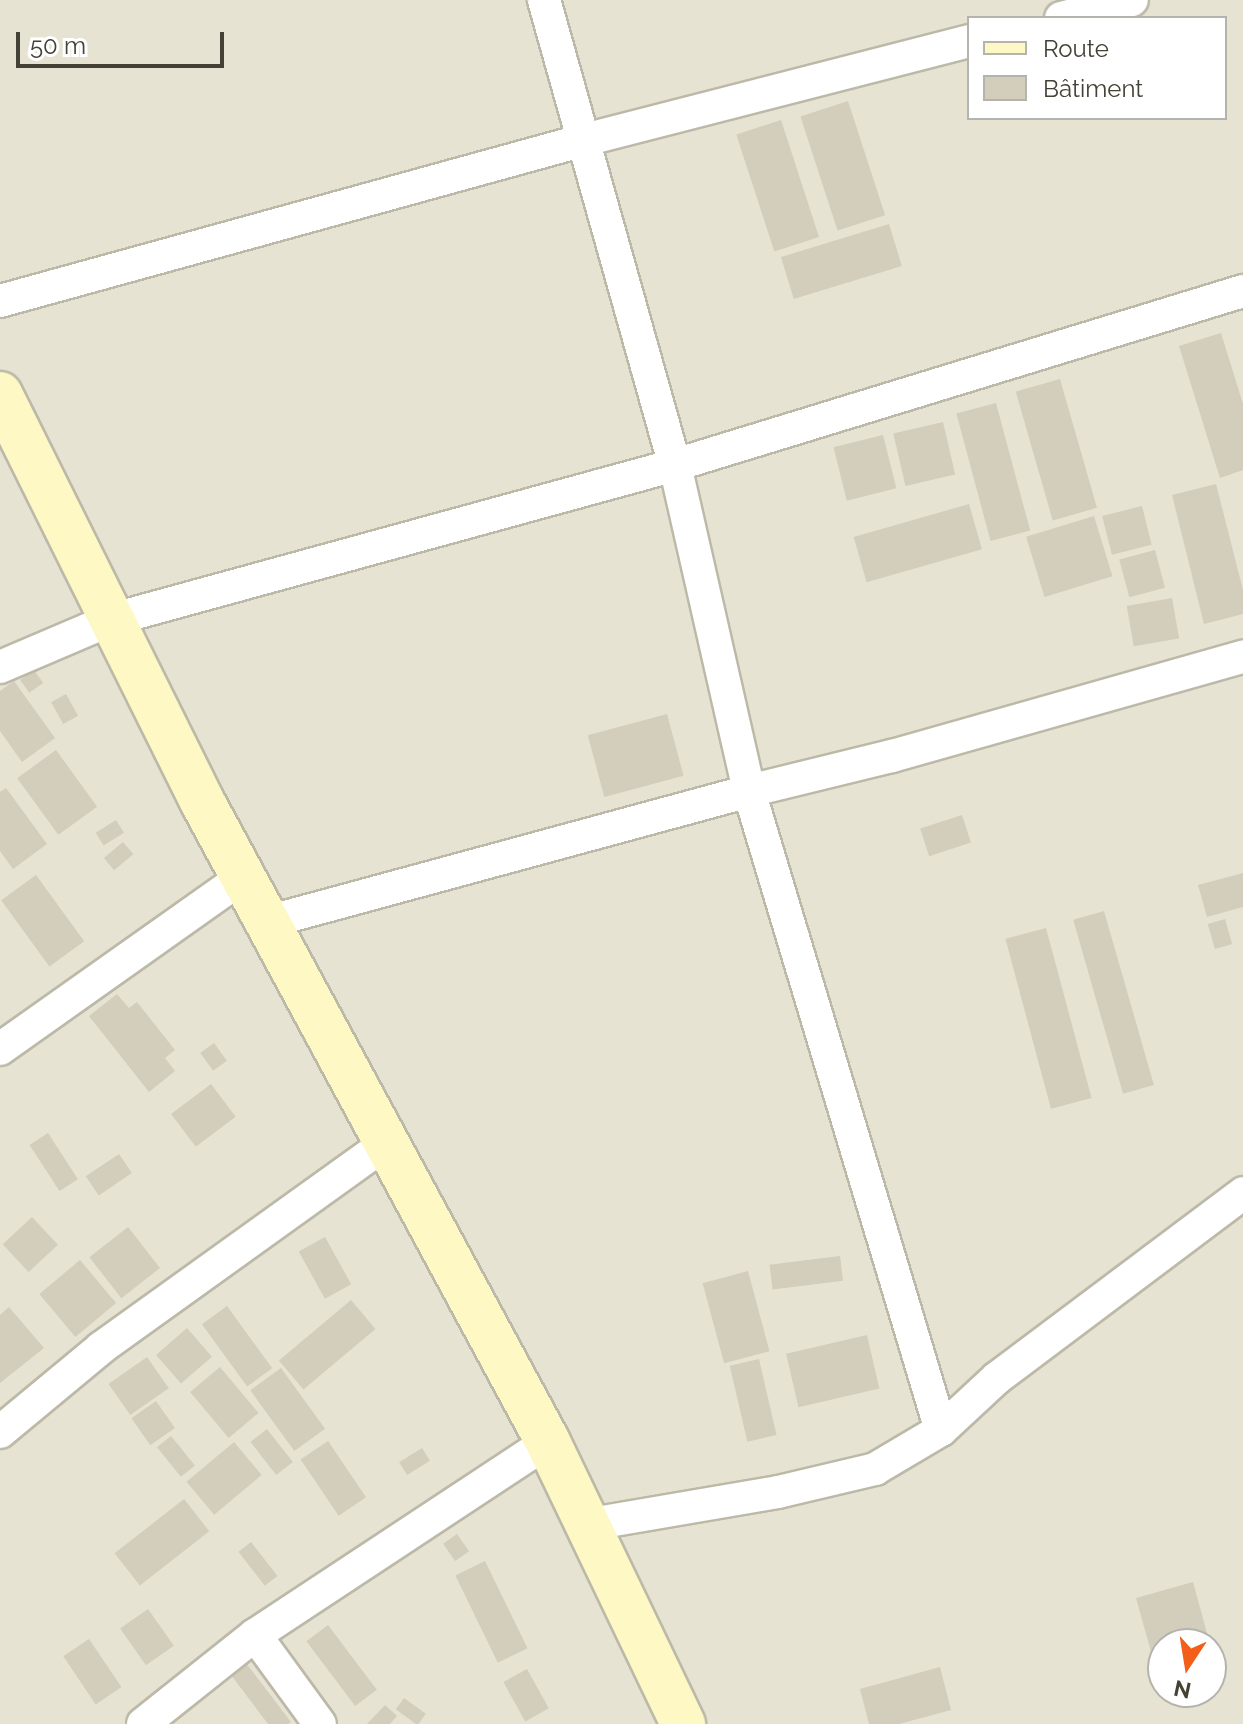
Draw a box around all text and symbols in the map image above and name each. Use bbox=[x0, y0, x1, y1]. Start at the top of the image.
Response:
scale bar bbox=[20, 16, 228, 66]
legend bbox=[967, 16, 1227, 120]
text: 50 m bbox=[30, 31, 86, 60]
text: Route bbox=[1043, 34, 1109, 63]
text: Bâtiment bbox=[1043, 74, 1143, 103]
north arrow bbox=[1147, 1628, 1227, 1708]
text: N bbox=[1172, 1675, 1193, 1704]

